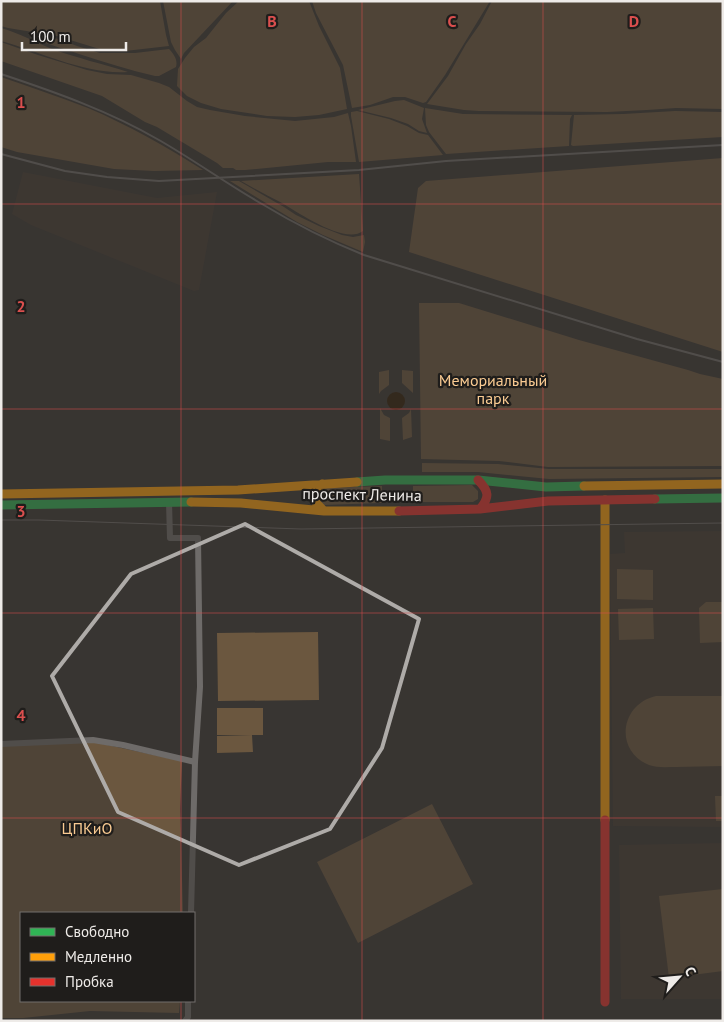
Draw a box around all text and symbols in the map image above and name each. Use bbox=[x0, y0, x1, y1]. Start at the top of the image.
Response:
text: B bbox=[267, 11, 277, 31]
text: C bbox=[448, 11, 457, 31]
text: D bbox=[629, 11, 639, 31]
scale bar bbox=[22, 20, 126, 52]
text: 100 m bbox=[30, 27, 71, 46]
text: 1 bbox=[16, 92, 26, 112]
text: 2 bbox=[16, 296, 26, 316]
park label: Мемориальный парк bbox=[439, 370, 547, 408]
street label: проспект Ленина bbox=[302, 483, 422, 505]
text: 3 bbox=[16, 501, 26, 521]
text: 4 bbox=[16, 705, 26, 725]
park label: ЦПКиО bbox=[62, 818, 113, 838]
legend bbox=[20, 912, 195, 1002]
text: Свободно bbox=[65, 922, 129, 941]
text: Медленно bbox=[65, 947, 132, 966]
north arrow bbox=[654, 952, 704, 1002]
text: С bbox=[681, 964, 700, 979]
text: Пробка bbox=[65, 972, 114, 991]

